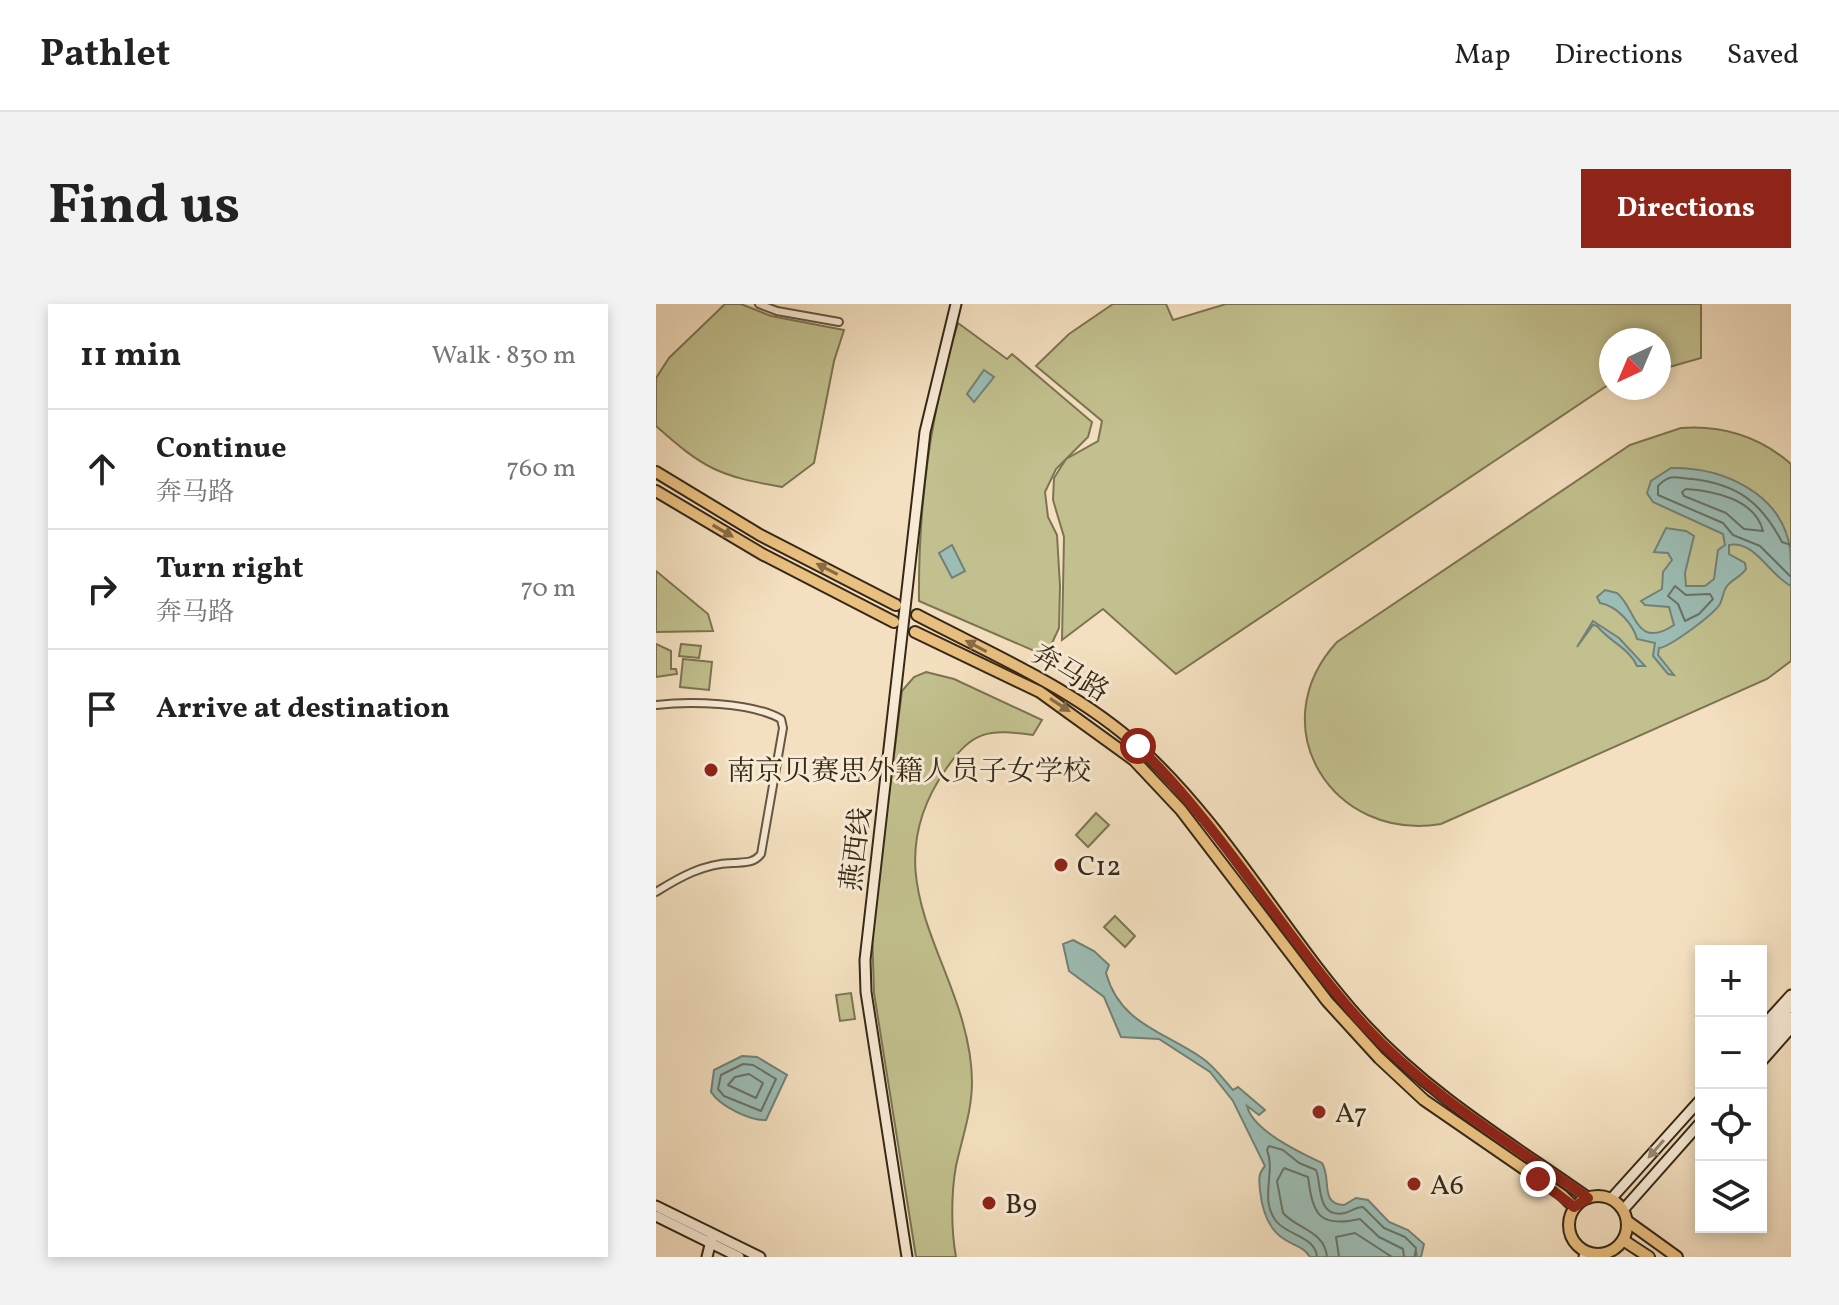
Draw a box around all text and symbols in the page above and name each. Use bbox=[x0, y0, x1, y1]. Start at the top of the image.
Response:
text: Pathlet bbox=[40, 29, 170, 82]
text: Map bbox=[1455, 36, 1511, 75]
text: Directions bbox=[1555, 36, 1683, 75]
text: Saved bbox=[1727, 36, 1799, 75]
text: Find us bbox=[48, 169, 240, 247]
button: Directions bbox=[1581, 169, 1791, 248]
north arrow bbox=[1599, 328, 1671, 400]
text: 11 min bbox=[80, 333, 181, 380]
text: Walk · 830 m bbox=[431, 338, 576, 374]
text: Continue bbox=[156, 428, 287, 470]
icon: ahead bbox=[80, 447, 124, 491]
text: 760 m bbox=[506, 451, 576, 487]
text: 奔马路 bbox=[156, 475, 234, 511]
one-way arrow bbox=[711, 525, 734, 538]
text: Turn right bbox=[156, 548, 304, 590]
one-way arrow bbox=[815, 562, 838, 575]
icon: right bbox=[80, 567, 124, 611]
text: 70 m bbox=[521, 571, 576, 607]
text: 奔马路 bbox=[156, 595, 234, 631]
street label: 奔马路 bbox=[1024, 636, 1116, 712]
one-way arrow bbox=[965, 639, 987, 653]
icon: arrive bbox=[80, 687, 124, 731]
text: Arrive at destination bbox=[156, 688, 450, 730]
one-way arrow bbox=[1049, 697, 1071, 711]
route start bbox=[1120, 728, 1156, 764]
place label: 南京贝赛思外籍人员子女学校 bbox=[727, 753, 1091, 792]
marker: 南京贝赛思外籍人员子女学校 bbox=[702, 761, 720, 779]
street label: 燕西线 bbox=[833, 805, 882, 893]
place label: C12 bbox=[1077, 848, 1121, 887]
marker: C12 bbox=[1052, 856, 1070, 874]
map controls bbox=[1695, 945, 1767, 1233]
button: + bbox=[1695, 945, 1767, 1017]
button: − bbox=[1695, 1017, 1767, 1089]
button: locate bbox=[1695, 1089, 1767, 1161]
place label: A7 bbox=[1335, 1095, 1367, 1134]
marker: A7 bbox=[1310, 1103, 1328, 1121]
one-way arrow bbox=[1648, 1139, 1665, 1159]
route end bbox=[1520, 1161, 1556, 1197]
button: layers bbox=[1695, 1161, 1767, 1233]
place label: A6 bbox=[1430, 1167, 1464, 1206]
marker: A6 bbox=[1405, 1175, 1423, 1193]
place label: B9 bbox=[1005, 1186, 1037, 1225]
marker: B9 bbox=[980, 1194, 998, 1212]

